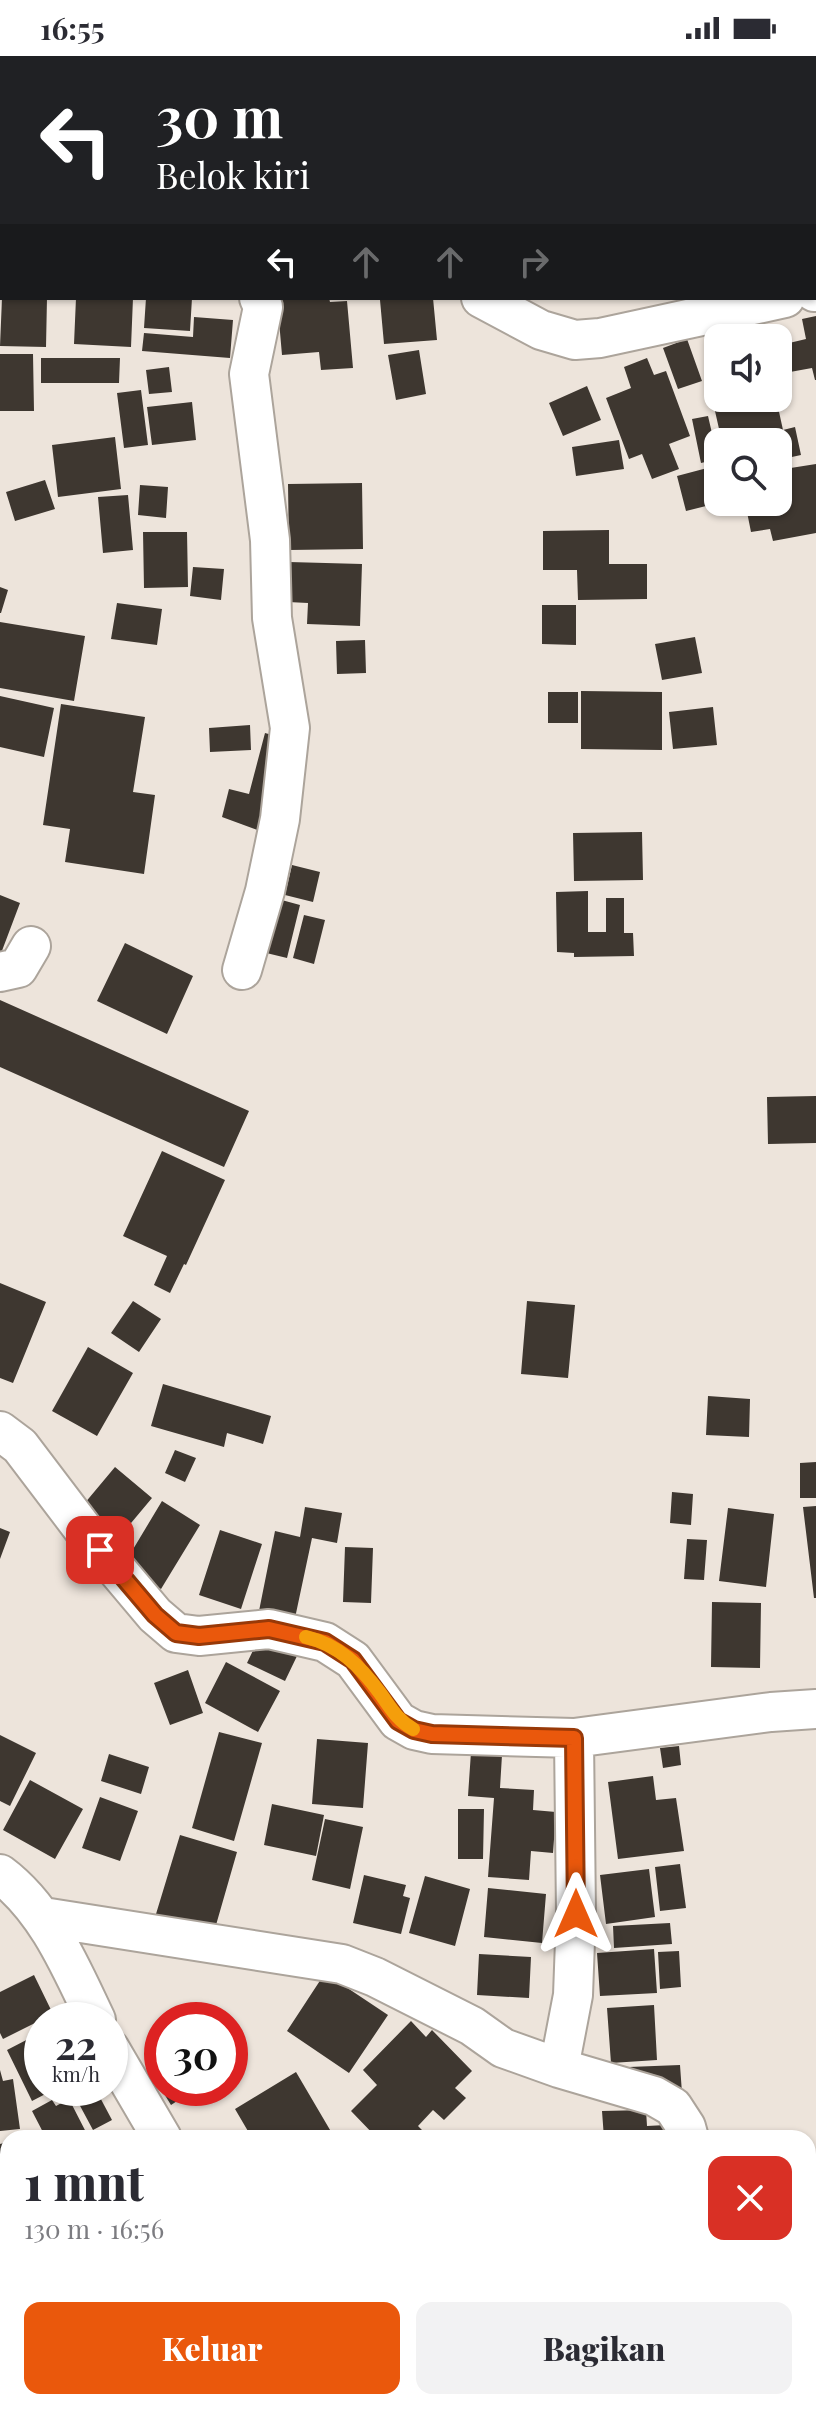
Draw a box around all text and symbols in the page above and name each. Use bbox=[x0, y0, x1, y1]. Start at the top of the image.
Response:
text: 16:55 bbox=[40, 8, 105, 48]
text: 30 m bbox=[156, 78, 283, 153]
icon: left bbox=[24, 88, 128, 192]
text: Belok kiri bbox=[156, 150, 310, 198]
icon: left bbox=[260, 240, 304, 284]
icon: ahead bbox=[344, 240, 388, 284]
icon: ahead bbox=[428, 240, 472, 284]
icon: right bbox=[512, 240, 556, 284]
map controls bbox=[704, 324, 792, 516]
button: sound bbox=[704, 324, 792, 412]
button: search bbox=[704, 428, 792, 516]
pin bbox=[66, 1516, 134, 1584]
icon: arrive bbox=[78, 1528, 122, 1572]
position arrow bbox=[534, 1872, 618, 1956]
speed limit sign: 30 bbox=[144, 2002, 248, 2106]
text: 22 bbox=[55, 2017, 97, 2070]
text: km/h bbox=[52, 2060, 100, 2087]
text: 1 mnt bbox=[24, 2149, 144, 2213]
button: close bbox=[708, 2156, 792, 2240]
text: 130 m · 16:56 bbox=[24, 2211, 164, 2246]
button: Keluar bbox=[24, 2302, 400, 2394]
button: Bagikan bbox=[416, 2302, 792, 2394]

